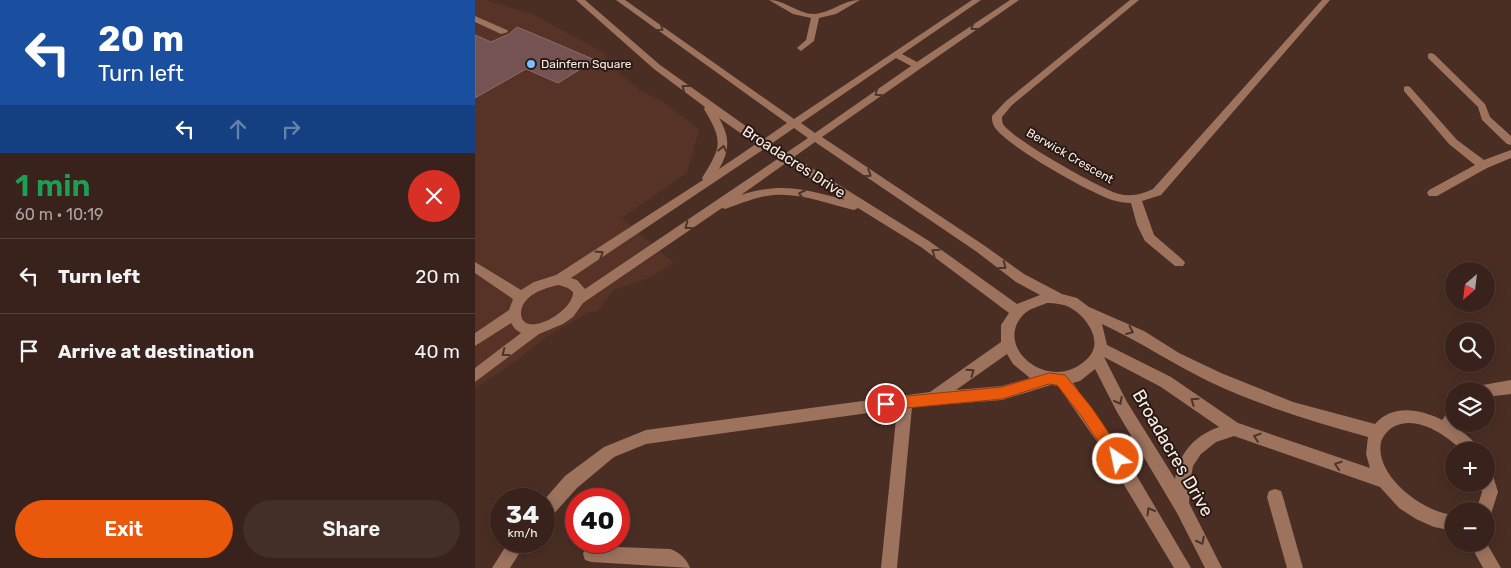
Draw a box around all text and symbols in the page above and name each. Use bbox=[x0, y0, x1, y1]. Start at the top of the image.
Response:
text: 20 m bbox=[98, 18, 184, 60]
icon: left bbox=[15, 20, 80, 85]
one-way arrow bbox=[970, 21, 979, 31]
one-way arrow bbox=[654, 22, 664, 31]
place label: Dainfern Square bbox=[541, 57, 632, 71]
marker: Dainfern Square bbox=[525, 58, 537, 70]
text: Turn left bbox=[98, 60, 184, 87]
one-way arrow bbox=[681, 85, 691, 94]
one-way arrow bbox=[874, 87, 883, 97]
icon: left bbox=[171, 115, 199, 143]
icon: ahead bbox=[224, 115, 252, 143]
icon: right bbox=[277, 115, 305, 143]
street label: Broadacres Drive bbox=[739, 122, 849, 202]
street label: Berwick Crescent bbox=[1024, 125, 1116, 187]
one-way arrow bbox=[717, 144, 727, 153]
text: 1 min bbox=[15, 168, 90, 204]
one-way arrow bbox=[863, 168, 872, 178]
button: close bbox=[408, 170, 460, 222]
one-way arrow bbox=[798, 189, 806, 200]
text: 60 m · 10:19 bbox=[15, 205, 104, 224]
one-way arrow bbox=[684, 220, 694, 229]
one-way arrow bbox=[932, 249, 941, 258]
one-way arrow bbox=[595, 250, 604, 260]
one-way arrow bbox=[997, 260, 1006, 268]
icon: left bbox=[15, 262, 43, 290]
north arrow bbox=[1445, 262, 1495, 312]
map controls bbox=[1445, 262, 1495, 552]
text: Turn left bbox=[58, 265, 140, 288]
text: 20 m bbox=[415, 265, 460, 288]
button: search bbox=[1445, 322, 1495, 372]
one-way arrow bbox=[1125, 325, 1134, 335]
icon: arrive bbox=[15, 337, 43, 365]
text: Arrive at destination bbox=[58, 340, 254, 363]
text: 40 m bbox=[415, 340, 460, 363]
one-way arrow bbox=[502, 347, 511, 355]
one-way arrow bbox=[965, 369, 975, 378]
button: layers bbox=[1445, 382, 1495, 432]
pin bbox=[865, 383, 907, 425]
street label: Broadacres Drive bbox=[1128, 385, 1218, 521]
icon: arrive bbox=[872, 390, 900, 418]
one-way arrow bbox=[1113, 396, 1123, 405]
one-way arrow bbox=[1190, 398, 1200, 407]
position arrow bbox=[1091, 432, 1143, 484]
one-way arrow bbox=[1254, 433, 1262, 443]
button: + bbox=[1445, 442, 1495, 492]
one-way arrow bbox=[1334, 460, 1342, 470]
speed limit sign: 40 bbox=[565, 488, 630, 553]
button: Exit bbox=[15, 500, 233, 558]
button: Share bbox=[243, 500, 460, 558]
text: 34 bbox=[506, 500, 539, 529]
button: − bbox=[1445, 502, 1495, 552]
one-way arrow bbox=[1146, 507, 1156, 516]
text: km/h bbox=[508, 526, 537, 540]
one-way arrow bbox=[1195, 536, 1205, 545]

